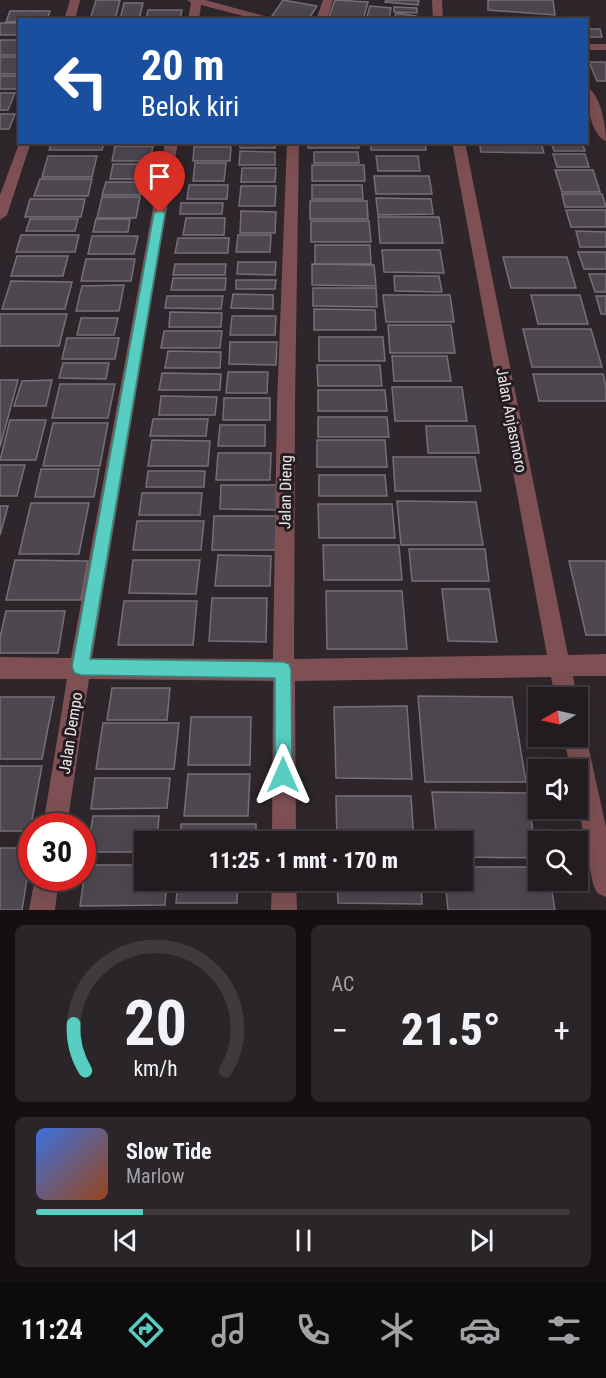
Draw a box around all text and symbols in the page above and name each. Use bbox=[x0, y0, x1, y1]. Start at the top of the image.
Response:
text: 20 m bbox=[141, 41, 224, 90]
icon: left bbox=[42, 42, 120, 120]
text: Belok kiri bbox=[141, 91, 239, 123]
pin bbox=[134, 151, 185, 213]
icon: arrive bbox=[143, 160, 176, 193]
street label: Jalan Anjasmoro bbox=[492, 366, 531, 474]
street label: Jalan Dieng bbox=[275, 455, 296, 529]
north arrow bbox=[528, 687, 588, 747]
map controls bbox=[528, 687, 588, 891]
street label: Jalan Dempo bbox=[55, 691, 86, 775]
position arrow bbox=[251, 743, 315, 807]
button: sound bbox=[528, 759, 588, 819]
speed limit sign: 30 bbox=[18, 813, 96, 891]
button: search bbox=[528, 831, 588, 891]
text: 11:25 · 1 mnt · 170 m bbox=[209, 848, 398, 873]
text: AC bbox=[332, 972, 354, 996]
text: 20 bbox=[124, 987, 187, 1060]
text: 21.5° bbox=[401, 1003, 501, 1056]
text: − bbox=[332, 1011, 348, 1050]
text: + bbox=[554, 1011, 570, 1050]
text: km/h bbox=[133, 1056, 177, 1081]
text: Slow Tide bbox=[126, 1139, 212, 1164]
text: Marlow bbox=[126, 1164, 184, 1188]
icon: previous bbox=[109, 1224, 142, 1257]
icon: pause bbox=[287, 1224, 320, 1257]
icon: next bbox=[465, 1224, 498, 1257]
icon: directions bbox=[125, 1309, 167, 1351]
icon: music bbox=[208, 1309, 250, 1351]
icon: phone bbox=[292, 1309, 334, 1351]
icon: climate bbox=[376, 1309, 418, 1351]
icon: car bbox=[459, 1309, 501, 1351]
icon: filters bbox=[543, 1309, 585, 1351]
text: 11:24 bbox=[21, 1314, 83, 1346]

